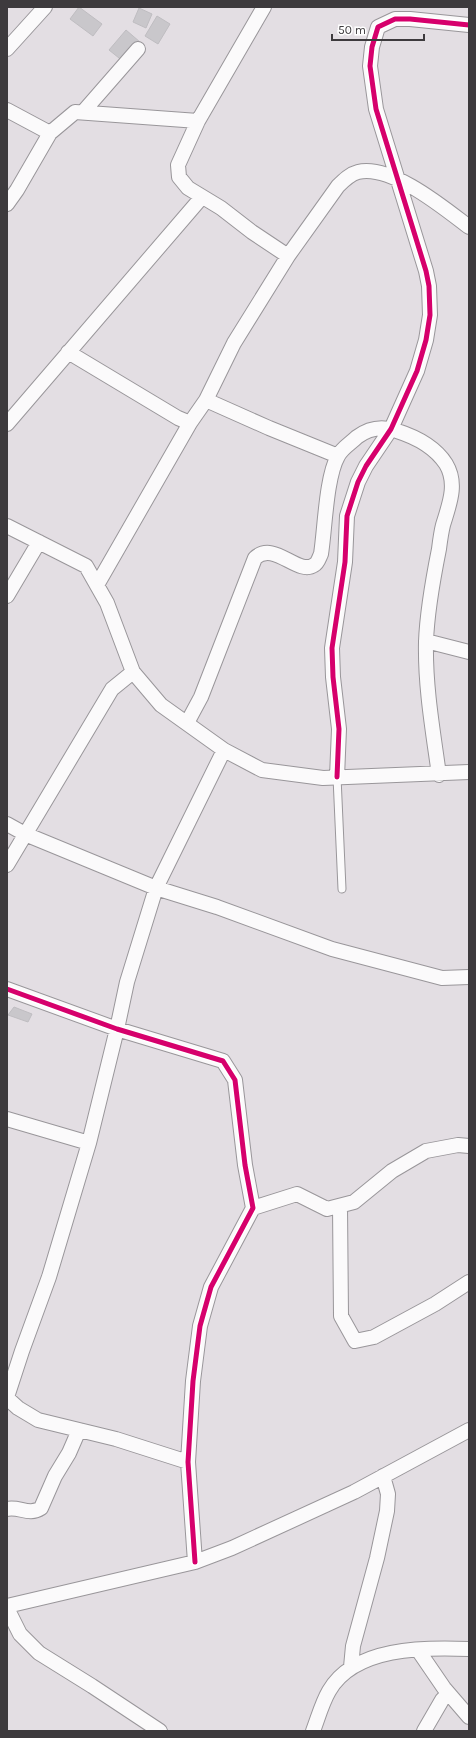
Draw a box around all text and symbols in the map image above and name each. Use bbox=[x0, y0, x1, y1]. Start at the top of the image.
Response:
scale bar bbox=[332, 16, 424, 42]
text: 50 m bbox=[338, 23, 366, 37]

